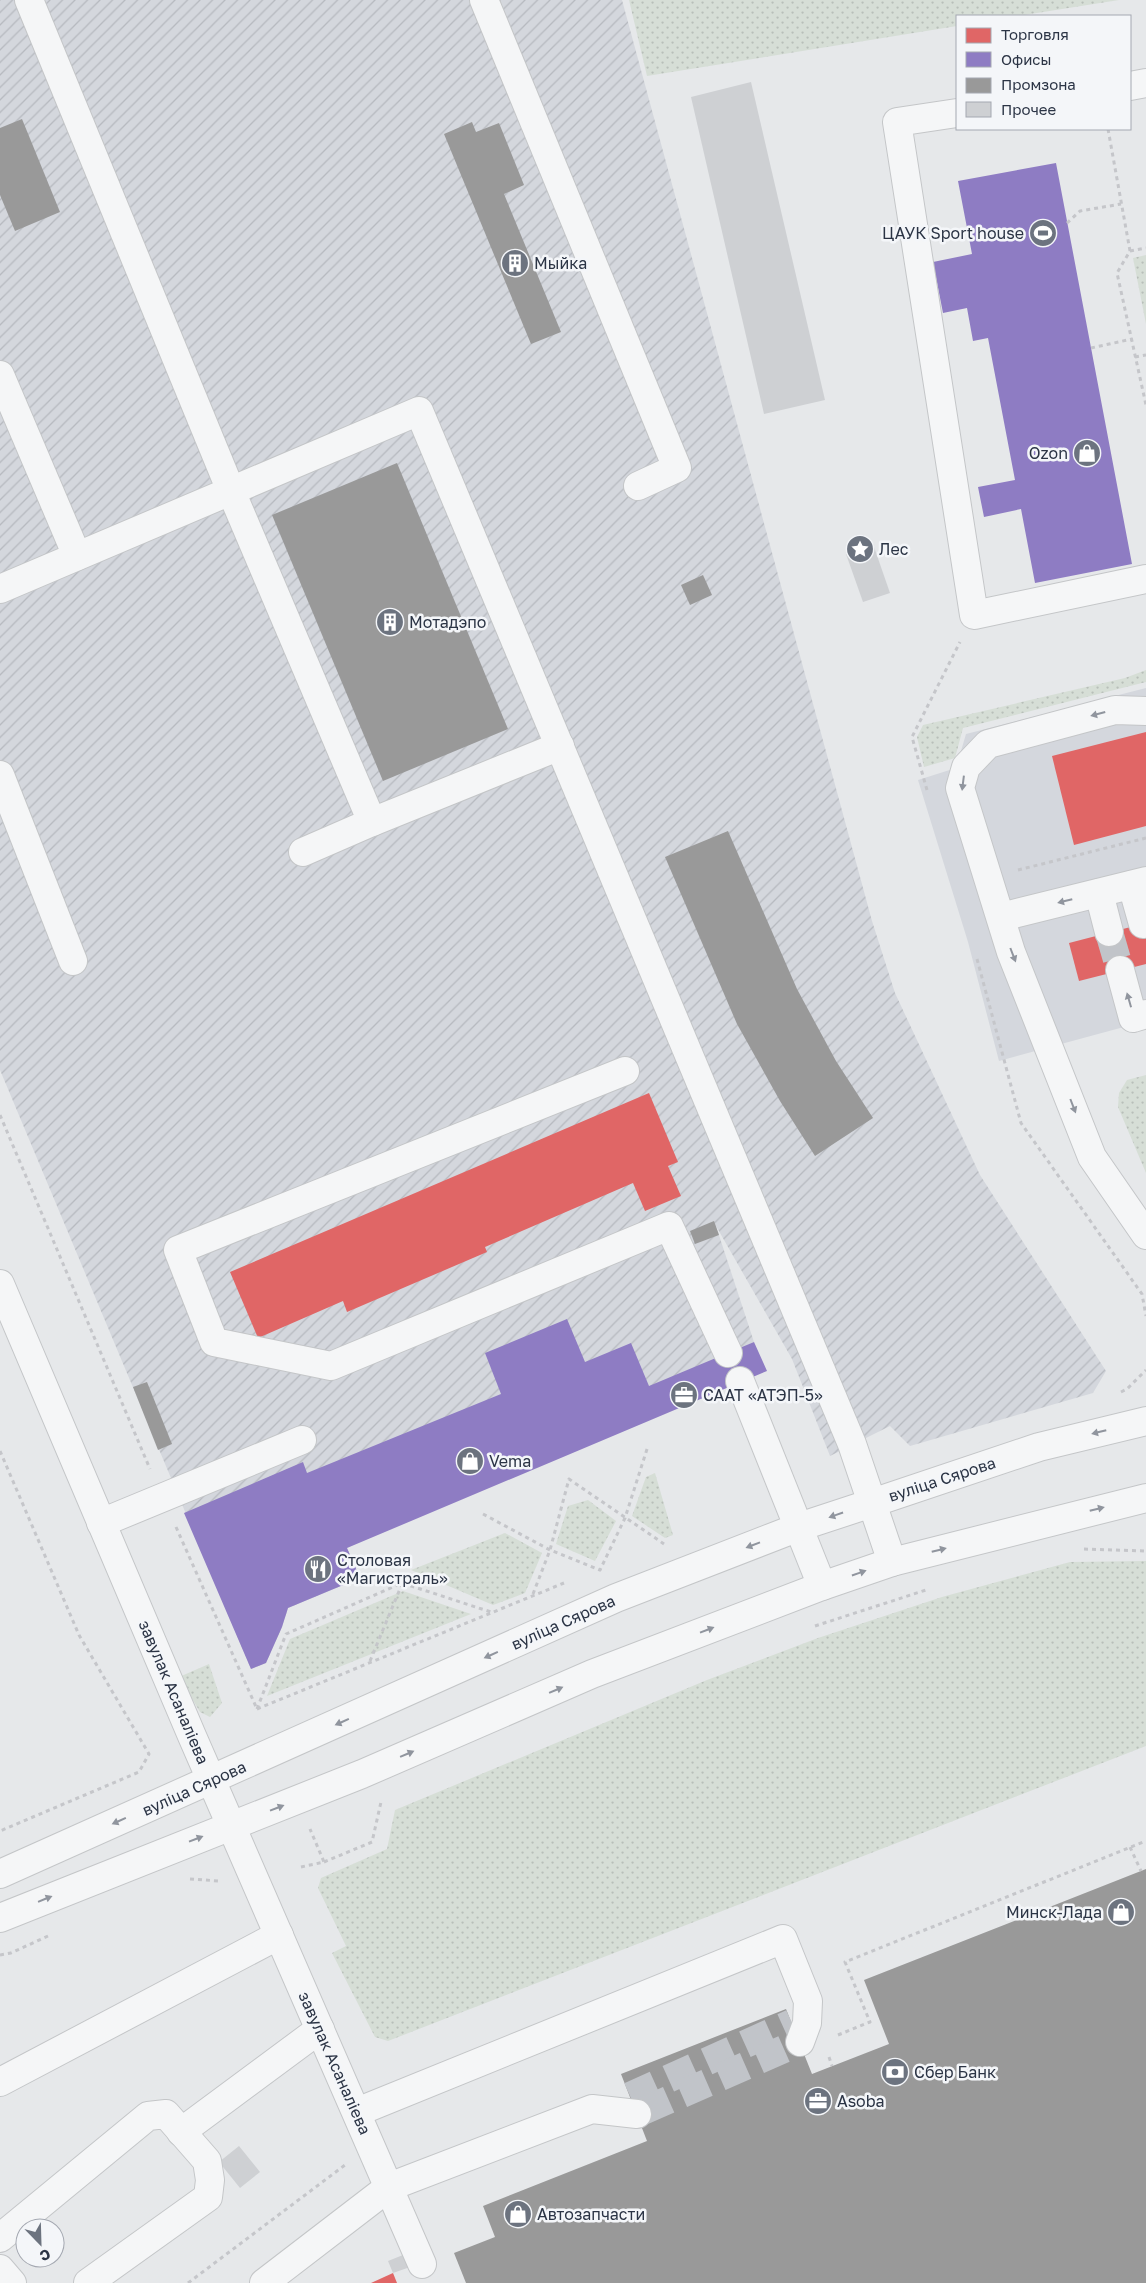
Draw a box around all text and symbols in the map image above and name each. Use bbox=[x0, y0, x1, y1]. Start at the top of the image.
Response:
legend bbox=[956, 15, 1131, 130]
text: Торговля bbox=[1001, 25, 1069, 43]
text: Офисы bbox=[1001, 50, 1051, 68]
text: Промзона bbox=[1001, 75, 1076, 93]
text: Прочее bbox=[1001, 100, 1057, 118]
sports icon: ЦАУК Sport house bbox=[1028, 218, 1058, 248]
place label: ЦАУК Sport house bbox=[882, 223, 1024, 243]
building icon: Мыйка bbox=[500, 248, 530, 278]
place label: Мыйка bbox=[534, 253, 587, 273]
shop icon: Ozon bbox=[1072, 438, 1102, 468]
place label: Ozon bbox=[1029, 443, 1068, 463]
place icon: Лес bbox=[845, 534, 875, 564]
place label: Лес bbox=[879, 539, 909, 559]
building icon: Мотадэпо bbox=[375, 607, 405, 637]
place label: Мотадэпо bbox=[409, 612, 486, 632]
one-way arrow bbox=[1090, 711, 1105, 719]
one-way arrow bbox=[959, 776, 967, 792]
one-way arrow bbox=[1057, 897, 1072, 905]
one-way arrow bbox=[1009, 948, 1017, 963]
one-way arrow bbox=[1124, 993, 1132, 1008]
one-way arrow bbox=[1069, 1099, 1077, 1113]
office icon: СААТ «АТЭП-5» bbox=[669, 1380, 699, 1410]
place label: СААТ «АТЭП-5» bbox=[703, 1385, 823, 1405]
one-way arrow bbox=[1091, 1429, 1106, 1437]
shop icon: Vema bbox=[455, 1446, 485, 1476]
place label: Vema bbox=[489, 1451, 531, 1471]
street label: вуліца Сярова bbox=[886, 1452, 998, 1506]
one-way arrow bbox=[1089, 1505, 1104, 1513]
one-way arrow bbox=[828, 1512, 843, 1519]
one-way arrow bbox=[746, 1542, 761, 1549]
one-way arrow bbox=[932, 1545, 947, 1553]
place label: Столовая «Магистраль» bbox=[337, 1550, 448, 1588]
restaurant icon: Столовая «Магистраль» bbox=[303, 1554, 333, 1584]
one-way arrow bbox=[852, 1569, 867, 1576]
street label: вуліца Сярова bbox=[508, 1590, 618, 1654]
street label: завулак Асаналіева bbox=[135, 1617, 213, 1767]
one-way arrow bbox=[700, 1626, 715, 1634]
one-way arrow bbox=[484, 1651, 498, 1659]
one-way arrow bbox=[549, 1685, 563, 1693]
one-way arrow bbox=[335, 1717, 350, 1726]
one-way arrow bbox=[400, 1750, 414, 1758]
street label: вуліца Сярова bbox=[139, 1756, 249, 1820]
one-way arrow bbox=[269, 1804, 284, 1811]
one-way arrow bbox=[112, 1818, 126, 1826]
one-way arrow bbox=[189, 1835, 204, 1843]
one-way arrow bbox=[38, 1895, 52, 1903]
shop icon: Минск-Лада bbox=[1106, 1897, 1136, 1927]
place label: Минск-Лада bbox=[1006, 1902, 1102, 1922]
street label: завулак Асаналіева bbox=[294, 1988, 376, 2138]
bank icon: Сбер Банк bbox=[880, 2057, 910, 2087]
place label: Сбер Банк bbox=[914, 2062, 996, 2082]
office icon: Asoba bbox=[803, 2086, 833, 2116]
place label: Asoba bbox=[837, 2091, 885, 2111]
shop icon: Автозапчасти bbox=[503, 2199, 533, 2229]
place label: Автозапчасти bbox=[537, 2204, 645, 2224]
north arrow bbox=[15, 2218, 65, 2268]
text: С bbox=[37, 2246, 53, 2265]

